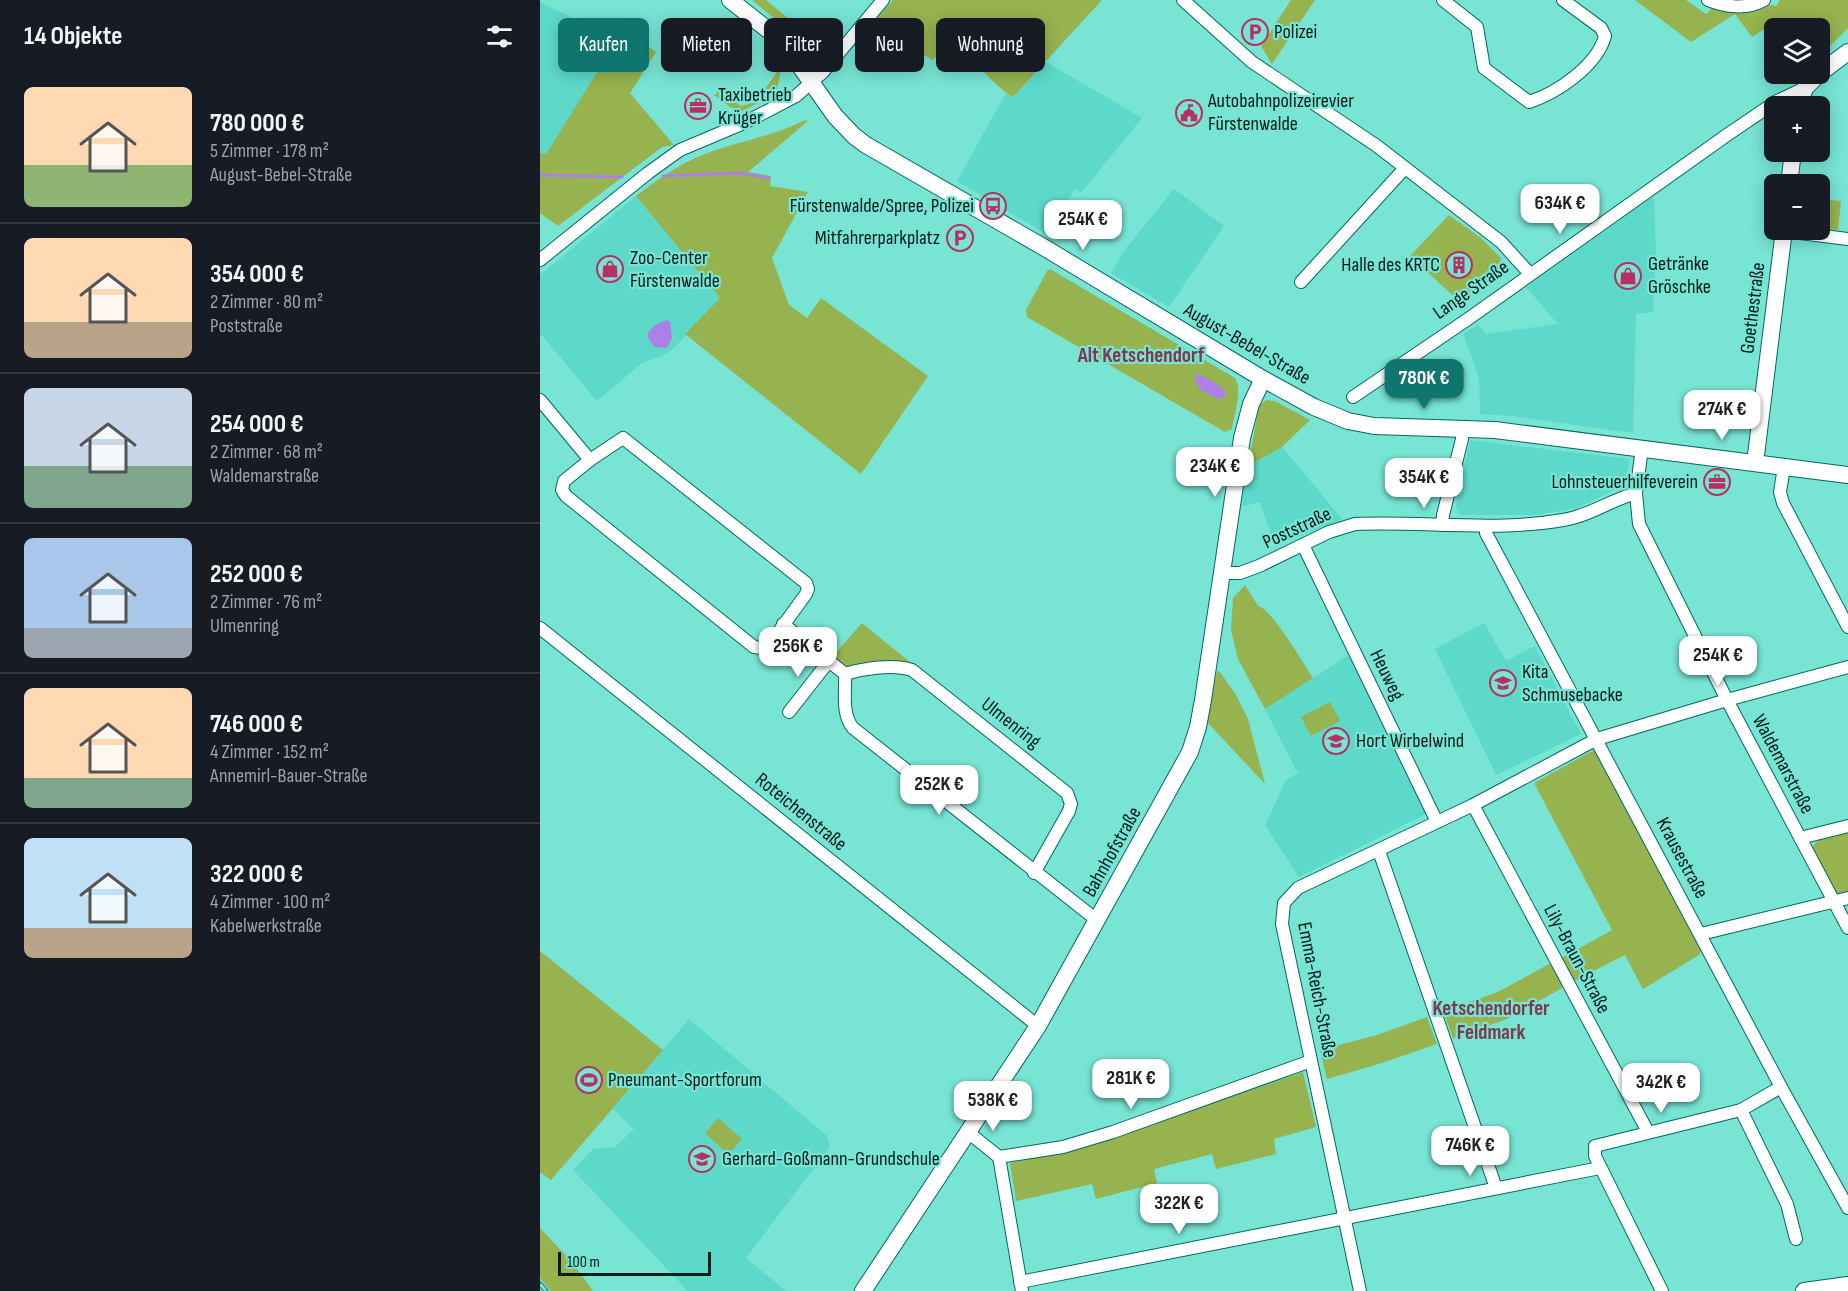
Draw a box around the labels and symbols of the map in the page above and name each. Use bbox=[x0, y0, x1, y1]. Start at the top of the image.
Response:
parking icon: Polizei bbox=[1240, 17, 1270, 47]
place label: Polizei bbox=[1274, 20, 1317, 44]
place label: Taxibetrieb Krüger bbox=[718, 83, 792, 130]
place label: Autobahnpolizeirevier Fürstenwalde bbox=[1207, 89, 1354, 136]
office icon: Taxibetrieb Krüger bbox=[683, 91, 713, 121]
public building icon: Autobahnpolizeirevier Fürstenwalde bbox=[1174, 98, 1204, 128]
pin: 634K € bbox=[1511, 184, 1609, 235]
bus stop icon: Fürstenwalde/Spree, Polizei bbox=[978, 191, 1008, 221]
place label: Fürstenwalde/Spree, Polizei bbox=[790, 194, 974, 218]
pin: 254K € bbox=[1034, 200, 1132, 251]
parking icon: Mitfahrerparkplatz bbox=[945, 223, 975, 253]
place label: Mitfahrerparkplatz bbox=[815, 226, 940, 250]
place label: Zoo-Center Fürstenwalde bbox=[630, 246, 720, 293]
building icon: Halle des KRTC bbox=[1444, 250, 1474, 280]
place label: Getränke Gröschke bbox=[1648, 252, 1711, 299]
place label: Halle des KRTC bbox=[1341, 253, 1440, 277]
shop icon: Zoo-Center Fürstenwalde bbox=[595, 254, 625, 284]
street label: Lange Straße bbox=[1428, 255, 1514, 325]
shop icon: Getränke Gröschke bbox=[1613, 261, 1643, 291]
street label: Goethestraße bbox=[1735, 261, 1771, 355]
street label: August-Bebel-Straße bbox=[1179, 298, 1315, 390]
district label: Alt Ketschendorf bbox=[1077, 343, 1205, 368]
pin: 780K € bbox=[1375, 359, 1473, 410]
pin: 274K € bbox=[1673, 390, 1771, 441]
pin: 234K € bbox=[1166, 447, 1264, 498]
pin: 354K € bbox=[1375, 458, 1473, 509]
office icon: Lohnsteuerhilfeverein bbox=[1702, 467, 1732, 497]
place label: Lohnsteuerhilfeverein bbox=[1552, 470, 1698, 494]
street label: Poststraße bbox=[1259, 502, 1335, 554]
pin: 256K € bbox=[749, 627, 847, 678]
pin: 254K € bbox=[1669, 636, 1767, 687]
street label: Heuweg bbox=[1364, 646, 1410, 704]
place label: Kita Schmusebacke bbox=[1522, 660, 1623, 707]
school or university icon: Kita Schmusebacke bbox=[1488, 668, 1518, 698]
street label: Ulmenring bbox=[976, 692, 1046, 754]
street label: Waldemarstraße bbox=[1747, 710, 1819, 818]
school or university icon: Hort Wirbelwind bbox=[1321, 726, 1351, 756]
place label: Hort Wirbelwind bbox=[1356, 729, 1464, 753]
pin: 252K € bbox=[890, 765, 988, 816]
street label: Roteichenstraße bbox=[750, 768, 852, 856]
street label: Bahnhofstraße bbox=[1077, 803, 1147, 901]
street label: Krausestraße bbox=[1651, 813, 1713, 903]
street label: Lily-Braun-Straße bbox=[1538, 900, 1616, 1018]
street label: Emma-Reich-Straße bbox=[1292, 920, 1342, 1060]
district label: Ketschendorfer Feldmark bbox=[1432, 996, 1550, 1045]
pin: 281K € bbox=[1082, 1059, 1180, 1110]
pin: 342K € bbox=[1612, 1063, 1710, 1114]
sports icon: Pneumant-Sportforum bbox=[574, 1065, 604, 1095]
place label: Pneumant-Sportforum bbox=[608, 1068, 762, 1092]
pin: 538K € bbox=[944, 1081, 1042, 1132]
pin: 746K € bbox=[1421, 1126, 1519, 1177]
school or university icon: Gerhard-Goßmann-Grundschule bbox=[687, 1144, 717, 1174]
place label: Gerhard-Goßmann-Grundschule bbox=[722, 1147, 940, 1171]
pin: 322K € bbox=[1130, 1184, 1228, 1235]
scale bar bbox=[558, 1249, 711, 1276]

